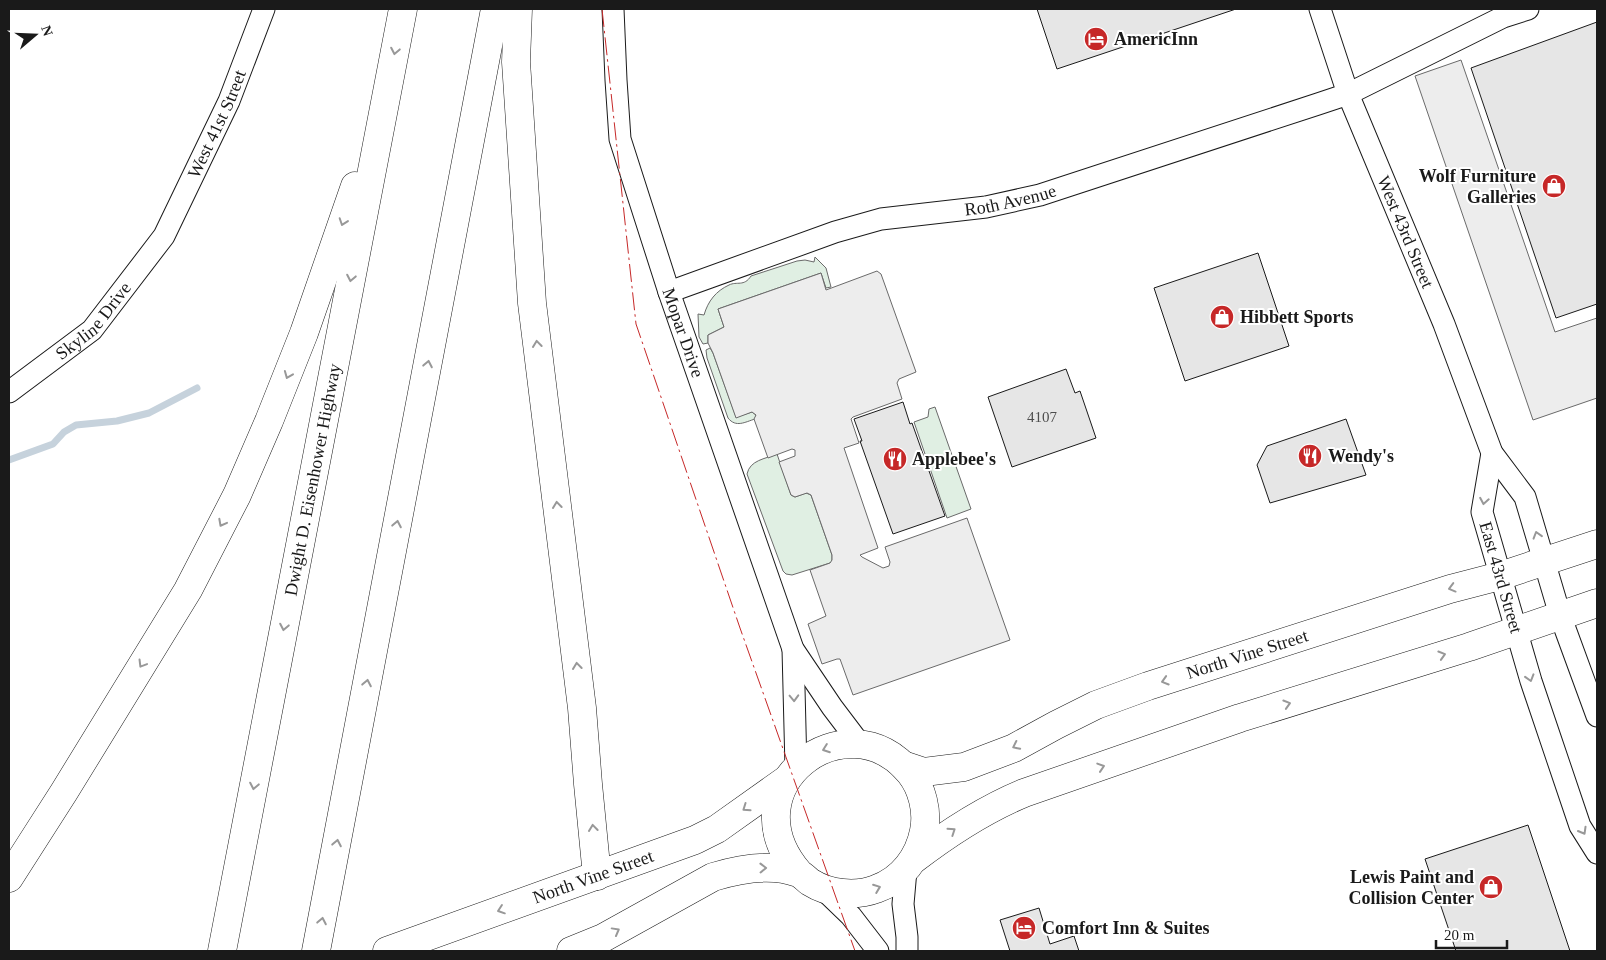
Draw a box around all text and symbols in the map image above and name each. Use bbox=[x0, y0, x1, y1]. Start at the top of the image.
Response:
north arrow bbox=[10, 10, 60, 60]
text: N bbox=[38, 24, 56, 38]
hotel icon: AmericInn bbox=[1083, 26, 1109, 52]
place label: AmericInn bbox=[1114, 29, 1198, 49]
one-way arrow bbox=[391, 46, 401, 55]
street label: West 41st Street bbox=[183, 67, 250, 181]
place label: Wolf Furniture Galleries bbox=[1419, 166, 1536, 207]
street label: West 43rd Street bbox=[1373, 173, 1438, 291]
shop icon: Wolf Furniture Galleries bbox=[1541, 173, 1567, 199]
street label: Roth Avenue bbox=[963, 180, 1059, 219]
one-way arrow bbox=[339, 217, 349, 225]
one-way arrow bbox=[347, 274, 357, 283]
street label: Skyline Drive bbox=[52, 278, 135, 364]
street label: Mopar Drive bbox=[658, 285, 708, 380]
shop icon: Hibbett Sports bbox=[1209, 304, 1235, 330]
place label: Hibbett Sports bbox=[1240, 307, 1354, 327]
one-way arrow bbox=[532, 339, 543, 347]
one-way arrow bbox=[422, 360, 432, 368]
street label: Dwight D. Eisenhower Highway bbox=[280, 362, 345, 597]
one-way arrow bbox=[283, 370, 293, 378]
house number: 4107 bbox=[1027, 409, 1058, 425]
restaurant icon: Wendy's bbox=[1297, 443, 1323, 469]
restaurant icon: Applebee's bbox=[882, 446, 908, 472]
place label: Wendy's bbox=[1328, 446, 1394, 466]
place label: Applebee's bbox=[912, 449, 996, 469]
one-way arrow bbox=[1479, 497, 1489, 506]
one-way arrow bbox=[552, 501, 563, 509]
one-way arrow bbox=[219, 518, 229, 527]
one-way arrow bbox=[392, 519, 402, 528]
street label: East 43rd Street bbox=[1475, 519, 1527, 636]
one-way arrow bbox=[1532, 532, 1542, 540]
one-way arrow bbox=[1449, 583, 1457, 593]
one-way arrow bbox=[280, 622, 290, 631]
street label: North Vine Street bbox=[1184, 625, 1310, 683]
one-way arrow bbox=[1437, 651, 1446, 661]
one-way arrow bbox=[139, 659, 149, 668]
one-way arrow bbox=[572, 662, 583, 670]
one-way arrow bbox=[1524, 673, 1534, 681]
one-way arrow bbox=[1161, 676, 1169, 686]
one-way arrow bbox=[361, 679, 372, 688]
one-way arrow bbox=[789, 694, 799, 702]
one-way arrow bbox=[1282, 699, 1291, 709]
one-way arrow bbox=[1012, 740, 1021, 750]
one-way arrow bbox=[822, 743, 831, 753]
one-way arrow bbox=[1096, 763, 1105, 773]
one-way arrow bbox=[249, 782, 259, 791]
one-way arrow bbox=[743, 802, 752, 811]
one-way arrow bbox=[588, 824, 599, 832]
one-way arrow bbox=[1577, 825, 1587, 834]
one-way arrow bbox=[947, 827, 956, 837]
one-way arrow bbox=[331, 839, 341, 847]
street label: North Vine Street bbox=[530, 846, 656, 908]
one-way arrow bbox=[760, 863, 767, 873]
place label: Lewis Paint and Collision Center bbox=[1349, 867, 1474, 908]
shop icon: Lewis Paint and Collision Center bbox=[1478, 874, 1504, 900]
one-way arrow bbox=[872, 884, 881, 894]
one-way arrow bbox=[497, 904, 505, 914]
hotel icon: Comfort Inn & Suites bbox=[1011, 915, 1037, 941]
one-way arrow bbox=[316, 917, 327, 925]
place label: Comfort Inn & Suites bbox=[1042, 918, 1210, 938]
scale bar bbox=[1436, 918, 1507, 950]
one-way arrow bbox=[610, 927, 619, 937]
text: 20 m bbox=[1444, 927, 1475, 943]

